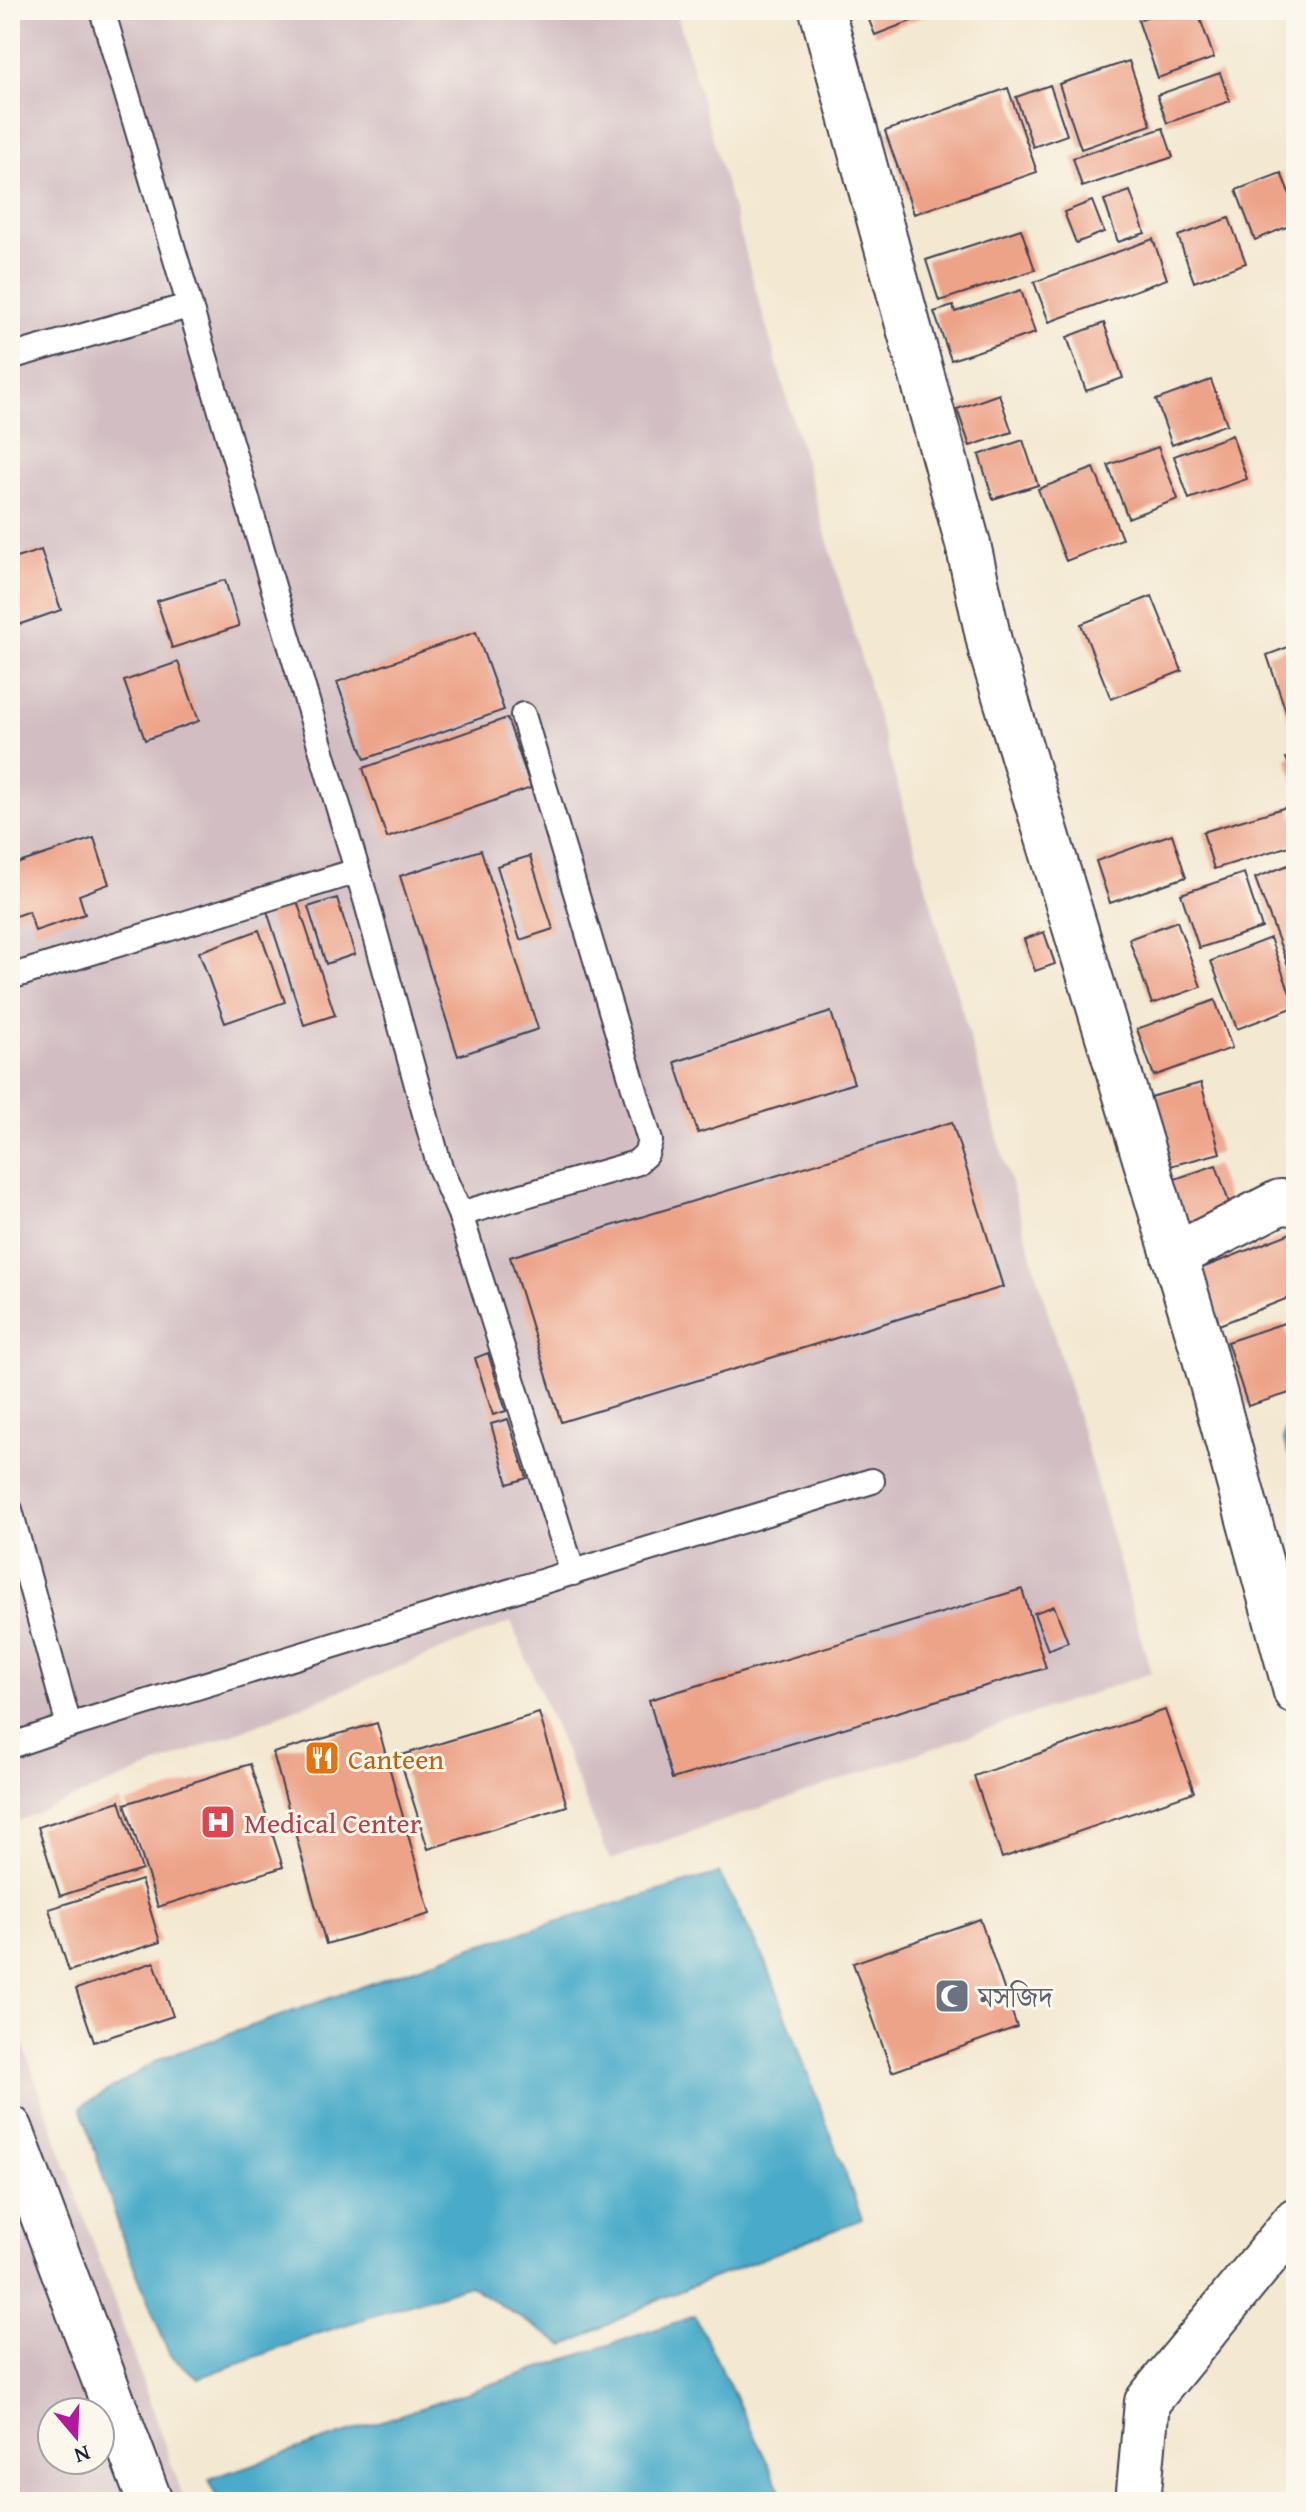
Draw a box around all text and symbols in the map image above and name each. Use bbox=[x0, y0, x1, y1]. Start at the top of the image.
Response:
place label: Canteen bbox=[348, 1738, 444, 1779]
restaurant icon: Canteen bbox=[303, 1739, 341, 1777]
place label: Medical Center bbox=[244, 1802, 422, 1843]
hospital icon: Medical Center bbox=[199, 1803, 237, 1841]
place label: মসজিদ bbox=[977, 1976, 1054, 2017]
mosque icon: মসজিদ bbox=[933, 1977, 971, 2015]
north arrow bbox=[36, 2396, 116, 2476]
text: N bbox=[70, 2437, 95, 2473]

